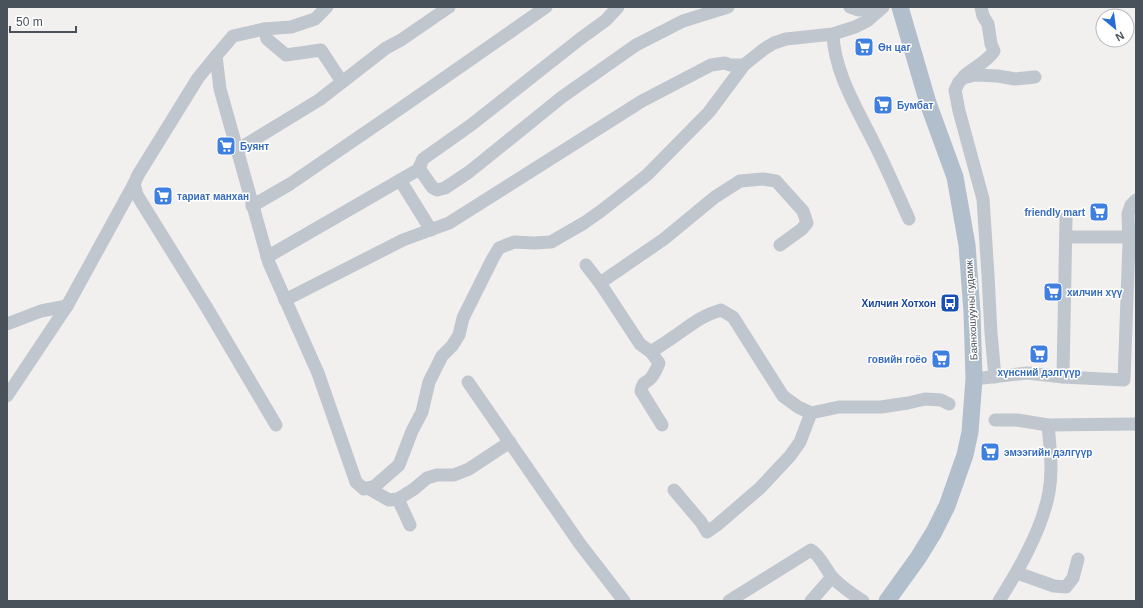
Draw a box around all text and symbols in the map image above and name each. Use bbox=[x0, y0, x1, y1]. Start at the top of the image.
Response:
scale bar bbox=[10, 8, 76, 34]
north arrow bbox=[1095, 8, 1135, 48]
text: 50 m bbox=[16, 15, 43, 29]
text: N bbox=[1113, 30, 1126, 44]
supermarket icon: Өн цаг bbox=[853, 36, 875, 58]
place label: Өн цаг bbox=[878, 42, 911, 53]
supermarket icon: Бумбат bbox=[872, 94, 894, 116]
place label: Бумбат bbox=[897, 100, 933, 111]
supermarket icon: Буянт bbox=[215, 135, 237, 157]
place label: Буянт bbox=[240, 141, 269, 152]
supermarket icon: тариат манхан bbox=[152, 185, 174, 207]
place label: тариат манхан bbox=[177, 191, 249, 202]
supermarket icon: friendly mart bbox=[1088, 201, 1110, 223]
place label: friendly mart bbox=[1024, 207, 1086, 218]
street label: Баянхошууны гудамж bbox=[963, 259, 980, 360]
supermarket icon: хилчин хүү bbox=[1042, 281, 1064, 303]
place label: хилчин хүү bbox=[1067, 287, 1123, 298]
bus stop icon: Хилчин Хотхон bbox=[939, 292, 961, 314]
place label: Хилчин Хотхон bbox=[862, 298, 936, 309]
supermarket icon: хүнсний дэлгүүр bbox=[1028, 343, 1050, 365]
supermarket icon: говийн гоёо bbox=[930, 348, 952, 370]
place label: говийн гоёо bbox=[868, 354, 927, 365]
place label: хүнсний дэлгүүр bbox=[997, 367, 1081, 378]
supermarket icon: эмээгийн дэлгүүр bbox=[979, 441, 1001, 463]
place label: эмээгийн дэлгүүр bbox=[1004, 447, 1092, 458]

